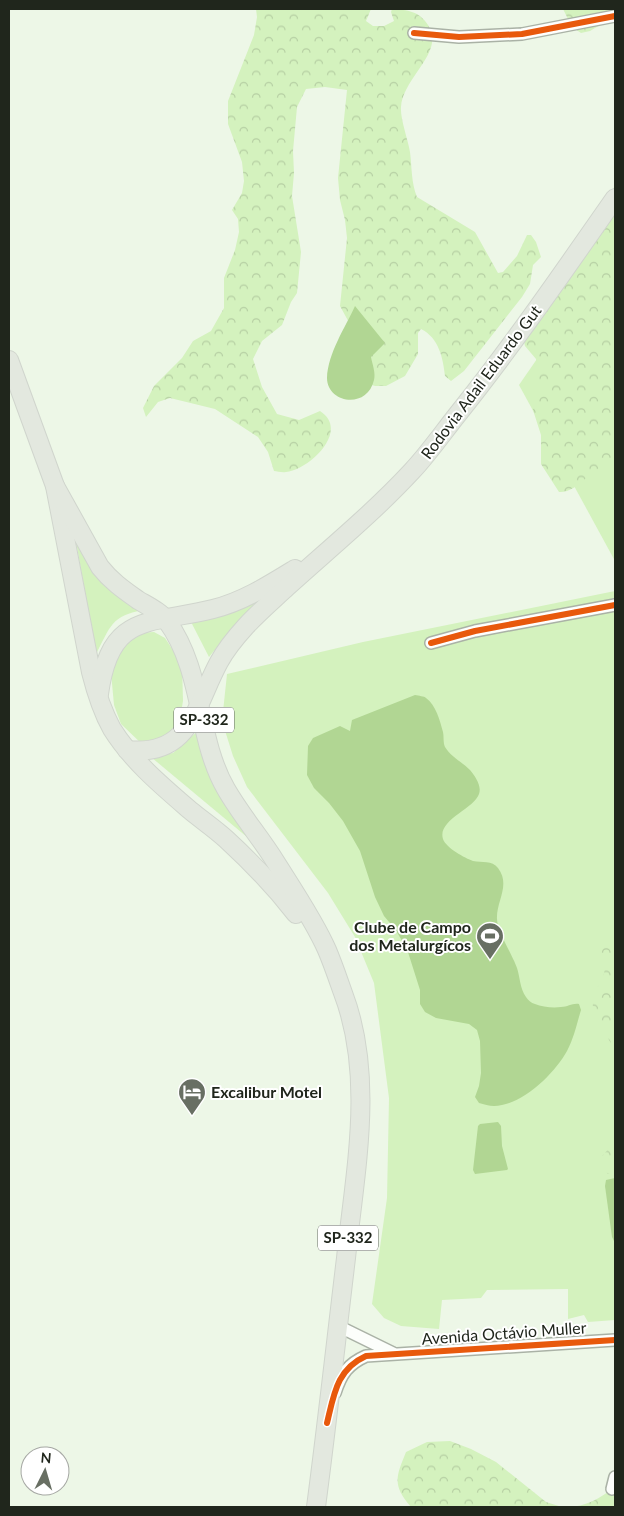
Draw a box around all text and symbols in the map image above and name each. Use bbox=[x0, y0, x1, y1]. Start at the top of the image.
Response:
street label: Rodovia Adail Eduardo Gut bbox=[416, 301, 545, 462]
road number: SP-332 bbox=[174, 708, 234, 732]
place label: Clube de Campo dos Metalurgícos bbox=[349, 917, 471, 954]
sports icon: Clube de Campo dos Metalurgícos bbox=[475, 921, 505, 960]
hotel icon: Excalibur Motel bbox=[177, 1077, 207, 1116]
place label: Excalibur Motel bbox=[211, 1082, 322, 1101]
road number: SP-332 bbox=[318, 1226, 378, 1250]
street label: Avenida Octávio Muller bbox=[421, 1317, 587, 1348]
north arrow bbox=[20, 1446, 70, 1496]
text: N bbox=[40, 1449, 52, 1466]

